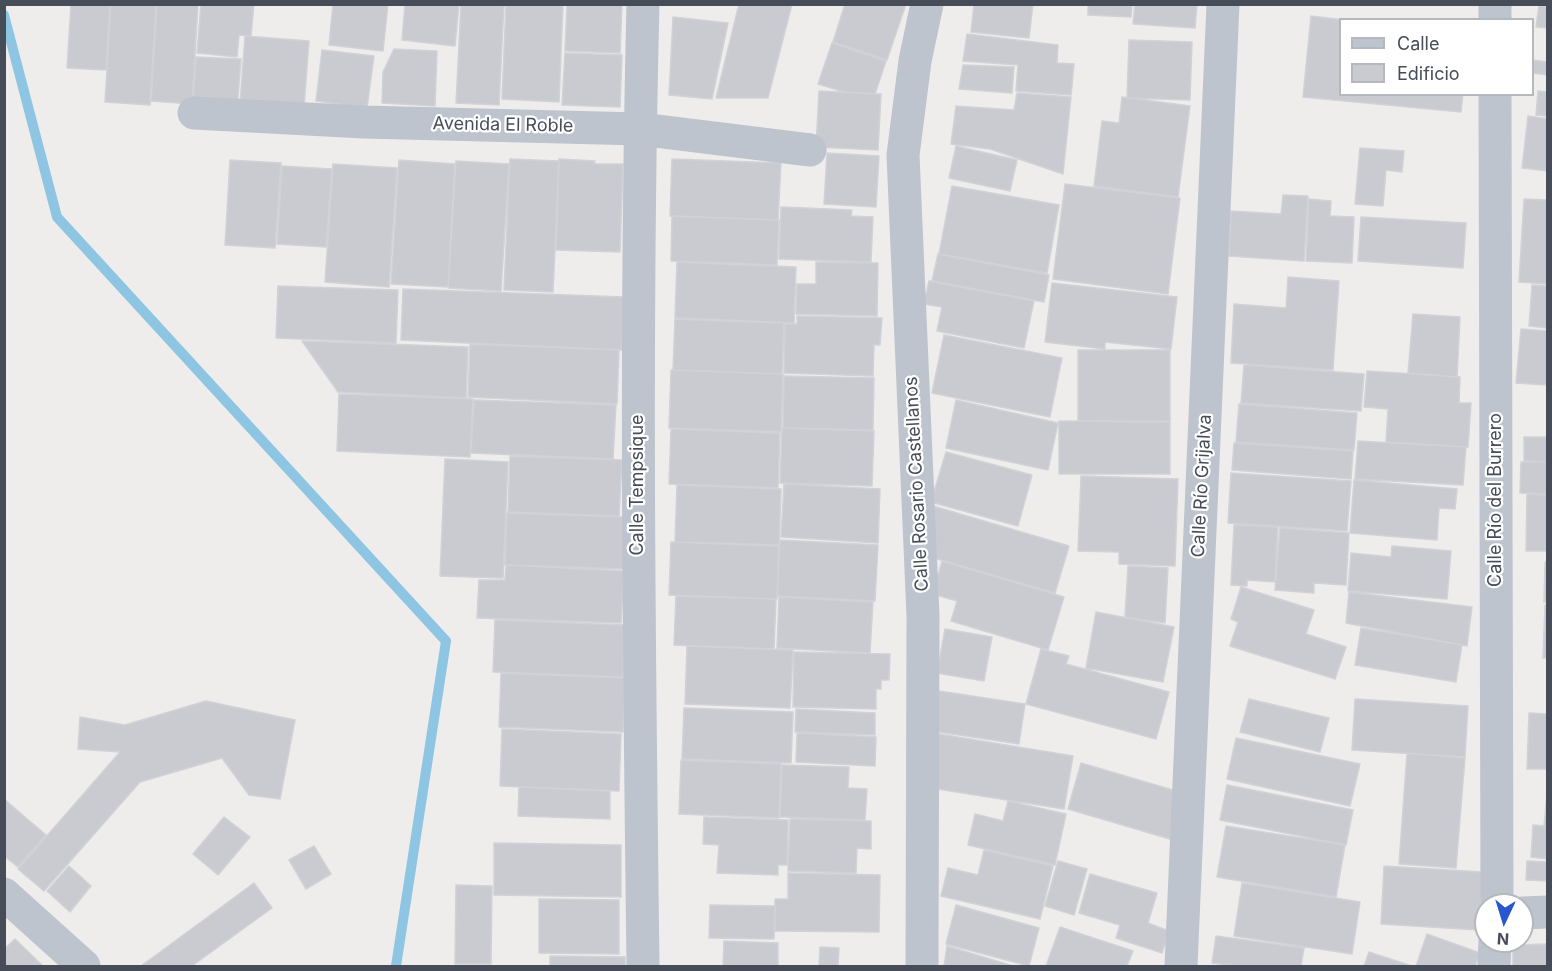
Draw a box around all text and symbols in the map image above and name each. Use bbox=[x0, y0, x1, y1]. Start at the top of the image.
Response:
legend bbox=[1339, 18, 1534, 96]
text: Calle bbox=[1397, 33, 1439, 54]
text: Edificio bbox=[1397, 63, 1460, 84]
street label: Avenida El Roble bbox=[432, 113, 574, 137]
street label: Calle Rosario Castellanos bbox=[901, 376, 933, 592]
street label: Calle Río del Burrero bbox=[1485, 413, 1507, 587]
street label: Calle Tempsique bbox=[627, 414, 649, 556]
street label: Calle Río Grijalva bbox=[1187, 414, 1217, 558]
north arrow bbox=[1474, 893, 1534, 953]
text: N bbox=[1496, 929, 1510, 949]

